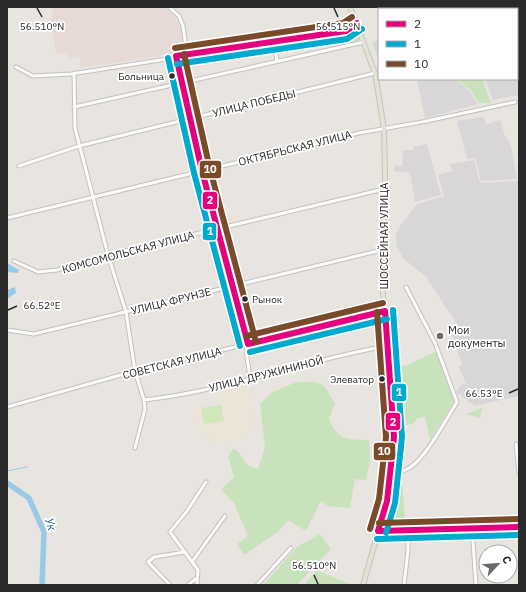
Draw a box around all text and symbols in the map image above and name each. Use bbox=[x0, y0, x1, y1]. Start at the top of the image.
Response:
legend bbox=[378, 8, 518, 80]
text: 2 bbox=[414, 16, 421, 31]
text: 56.510°N bbox=[20, 20, 64, 33]
text: 56.515°N bbox=[316, 20, 360, 33]
text: 1 bbox=[414, 36, 421, 51]
text: 10 bbox=[414, 56, 428, 71]
place label: Больница bbox=[118, 70, 165, 83]
marker: Больница bbox=[167, 71, 177, 81]
street label: УЛИЦА ПОБЕДЫ bbox=[211, 86, 297, 120]
street label: ОКТЯБРЬСКАЯ УЛИЦА bbox=[237, 127, 353, 169]
line badge: 10 bbox=[199, 160, 222, 179]
text: 10 bbox=[203, 162, 217, 176]
street label: ШОССЕЙНАЯ УЛИЦА bbox=[377, 183, 391, 289]
line badge: 2 bbox=[202, 191, 218, 210]
text: 2 bbox=[207, 193, 214, 207]
line badge: 1 bbox=[202, 222, 217, 241]
text: 1 bbox=[207, 224, 214, 238]
street label: КОМСОМОЛЬСКАЯ УЛИЦА bbox=[60, 228, 196, 276]
street label: УЛИЦА ФРУНЗЕ bbox=[129, 284, 213, 318]
place label: Рынок bbox=[252, 293, 283, 306]
marker: Рынок bbox=[240, 294, 250, 304]
text: 66.52°E bbox=[23, 299, 61, 312]
place label: Мои документы bbox=[448, 323, 506, 350]
marker: Мои документы bbox=[435, 331, 445, 341]
street label: СОВЕТСКАЯ УЛИЦА bbox=[121, 344, 223, 382]
street label: УЛИЦА ДРУЖИНИНОЙ bbox=[207, 353, 325, 395]
place label: Элеватор bbox=[330, 373, 374, 386]
marker: Элеватор bbox=[377, 374, 387, 384]
line badge: 1 bbox=[391, 383, 407, 402]
text: 1 bbox=[396, 385, 403, 399]
text: 66.53°E bbox=[465, 387, 503, 400]
line badge: 2 bbox=[385, 412, 401, 431]
text: 2 bbox=[390, 415, 397, 429]
line badge: 10 bbox=[373, 442, 396, 461]
text: 10 bbox=[377, 444, 391, 458]
water label: Ук bbox=[42, 516, 60, 533]
north arrow bbox=[478, 544, 518, 584]
text: С bbox=[499, 553, 515, 566]
text: 56.510°N bbox=[292, 559, 336, 572]

